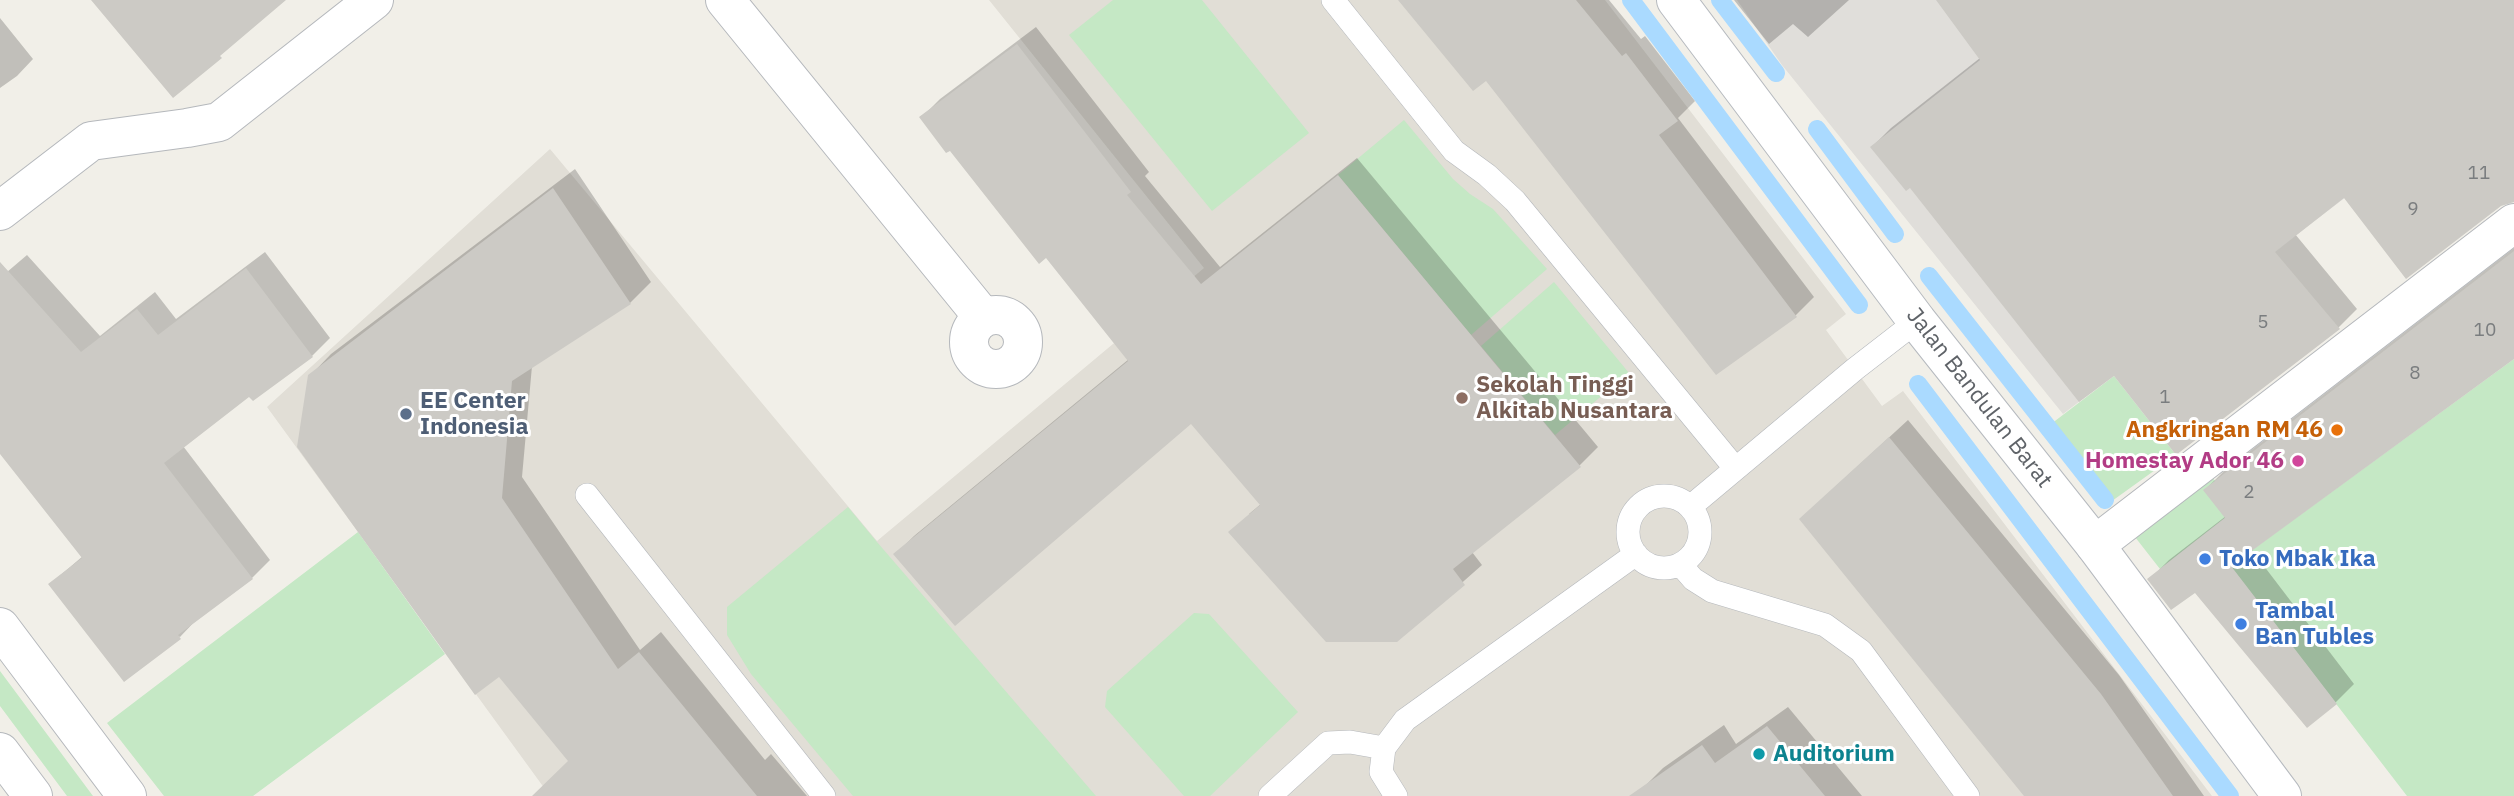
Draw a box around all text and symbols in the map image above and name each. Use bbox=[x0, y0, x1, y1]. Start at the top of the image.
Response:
house number: 11 bbox=[2468, 163, 2490, 185]
house number: 9 bbox=[2407, 199, 2419, 221]
street label: Jalan Bandulan Barat bbox=[1900, 302, 2058, 494]
house number: 5 bbox=[2257, 312, 2269, 334]
house number: 10 bbox=[2474, 320, 2496, 342]
house number: 8 bbox=[2409, 363, 2421, 385]
place label: Sekolah Tinggi Alkitab Nusantara bbox=[1476, 371, 1673, 425]
place label: EE Center Indonesia bbox=[420, 387, 528, 441]
house number: 1 bbox=[2159, 387, 2171, 409]
marker: Sekolah Tinggi Alkitab Nusantara bbox=[1454, 390, 1470, 406]
marker: EE Center Indonesia bbox=[398, 406, 414, 422]
place label: Angkringan RM 46 bbox=[2126, 416, 2323, 444]
marker: Angkringan RM 46 bbox=[2329, 422, 2345, 438]
place label: Homestay Ador 46 bbox=[2085, 447, 2284, 475]
marker: Homestay Ador 46 bbox=[2290, 453, 2306, 469]
house number: 2 bbox=[2243, 482, 2255, 504]
place label: Toko Mbak Ika bbox=[2219, 545, 2376, 573]
marker: Toko Mbak Ika bbox=[2197, 551, 2213, 567]
place label: Tambal Ban Tubles bbox=[2255, 597, 2374, 651]
marker: Tambal Ban Tubles bbox=[2233, 616, 2249, 632]
place label: Auditorium bbox=[1773, 740, 1895, 768]
marker: Auditorium bbox=[1751, 746, 1767, 762]

